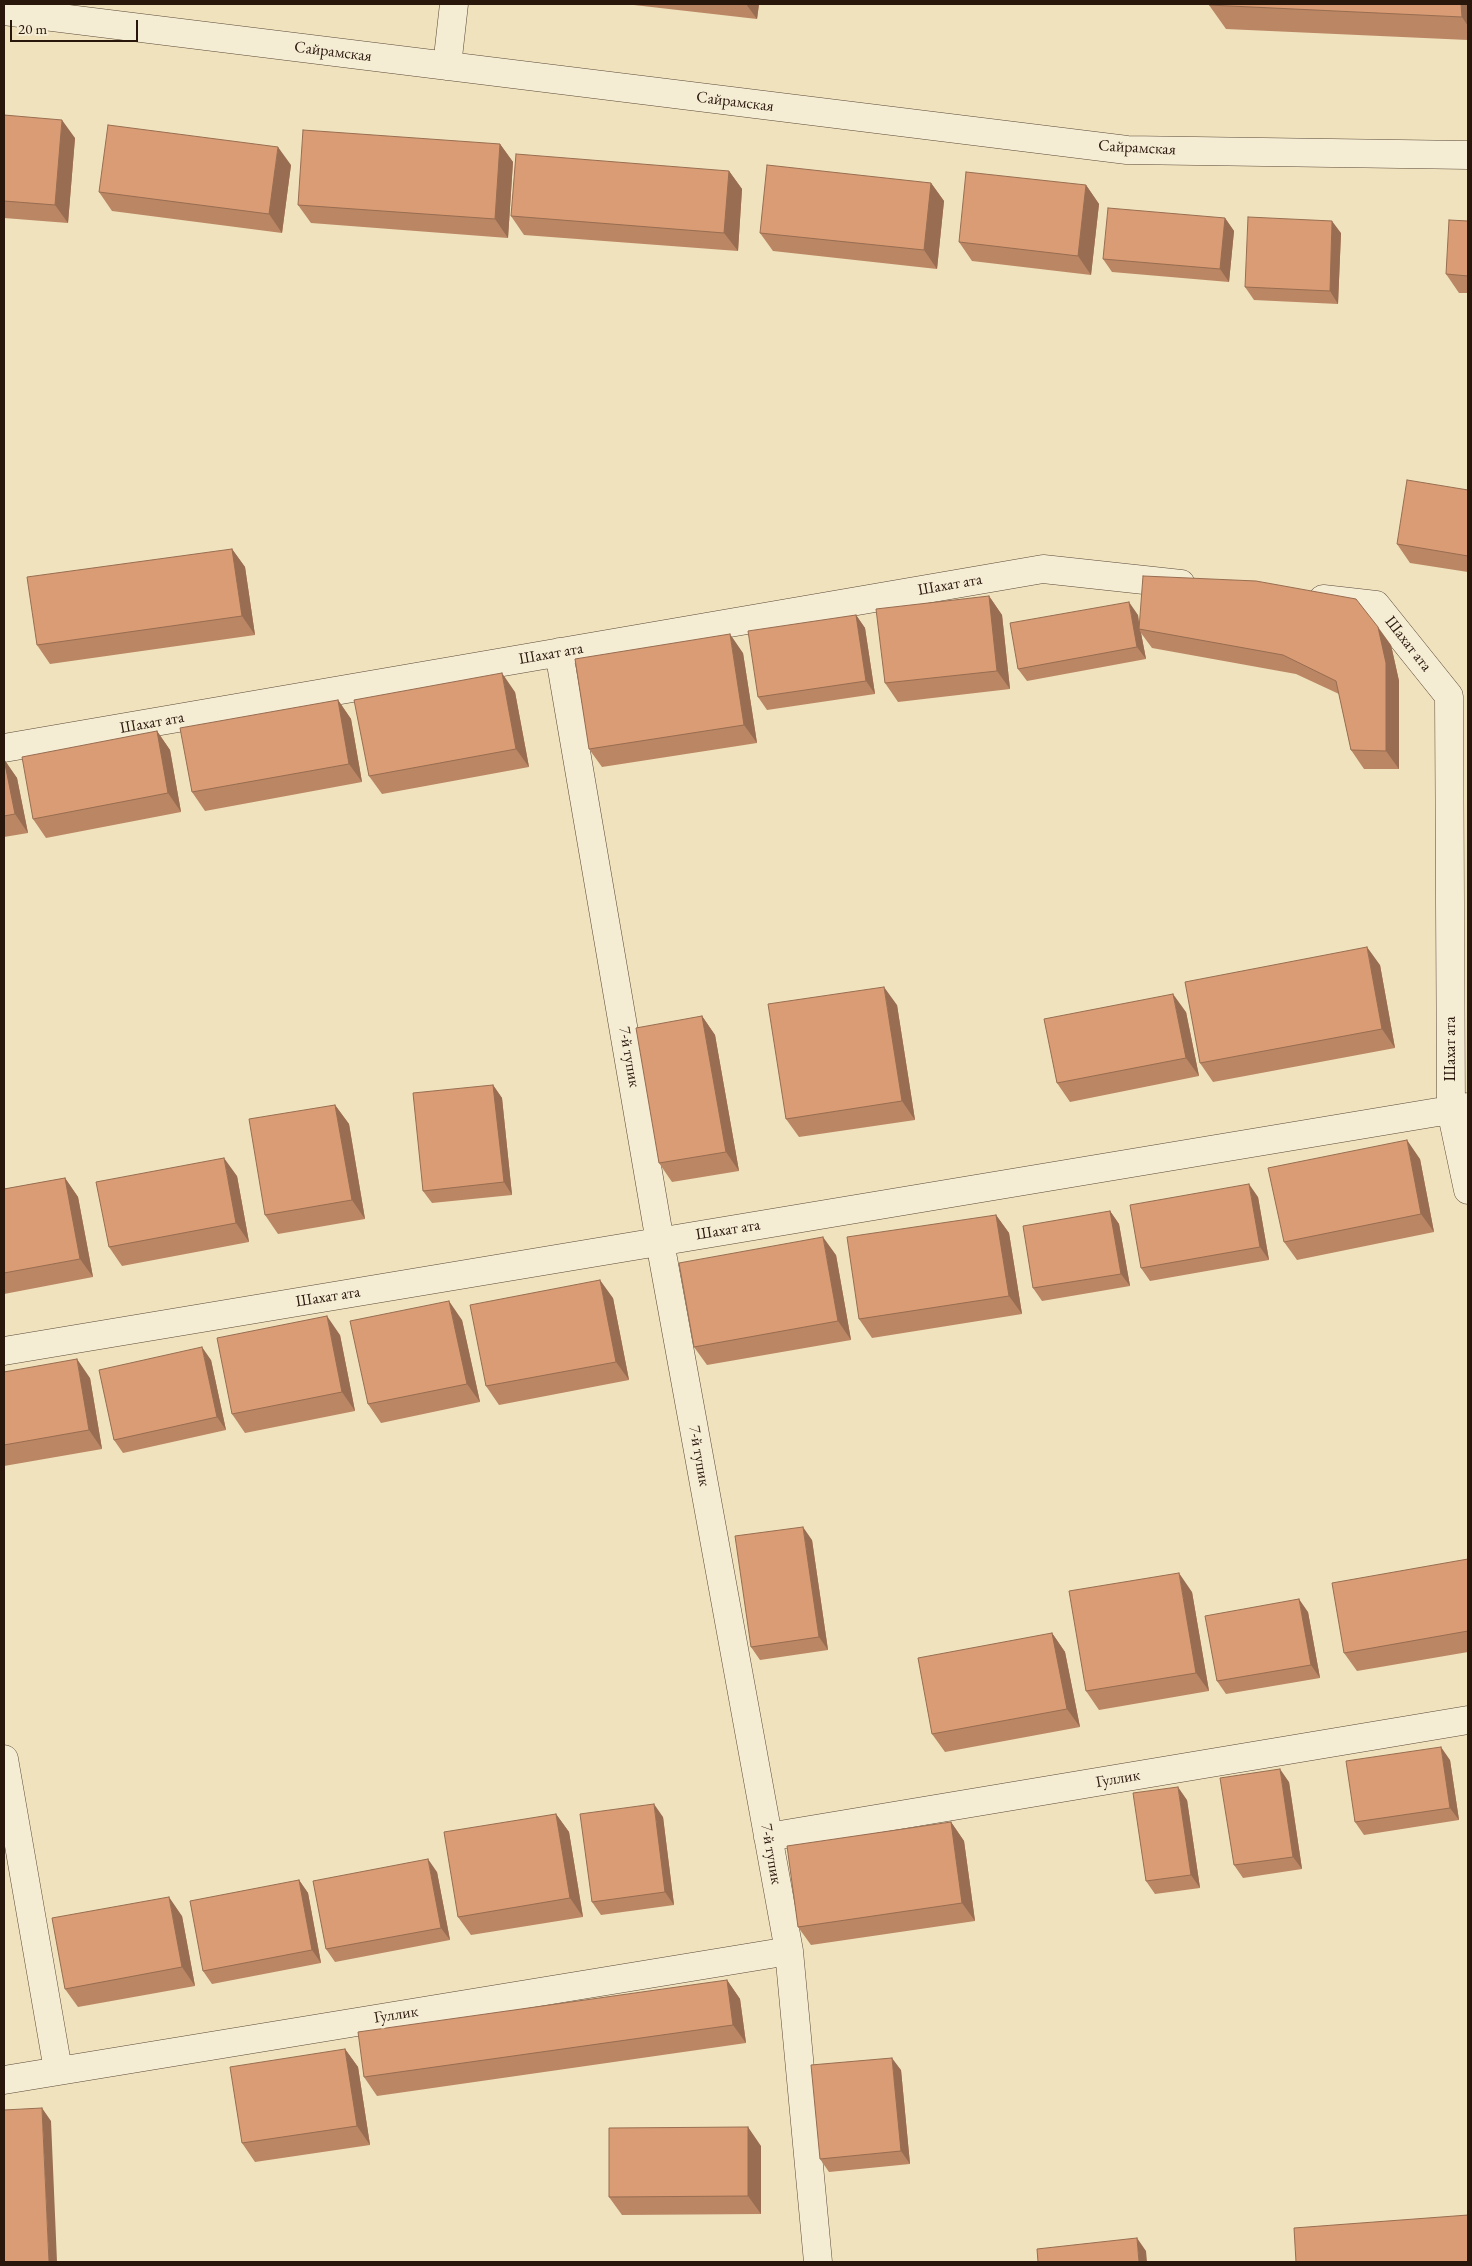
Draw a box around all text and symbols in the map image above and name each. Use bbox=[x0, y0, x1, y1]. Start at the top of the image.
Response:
scale bar bbox=[12, 10, 140, 42]
text: 20 m bbox=[18, 19, 47, 38]
street label: Сайрамская bbox=[293, 38, 373, 66]
street label: Сайрамская bbox=[695, 88, 775, 116]
street label: Сайрамская bbox=[1098, 136, 1176, 160]
street label: Шахат ата bbox=[916, 570, 984, 600]
street label: Шахат ата bbox=[1380, 612, 1436, 676]
street label: Шахат ата bbox=[517, 639, 585, 669]
street label: Шахат ата bbox=[118, 708, 186, 738]
street label: Шахат ата bbox=[1441, 1016, 1461, 1082]
street label: 7-й тупик bbox=[614, 1025, 644, 1089]
street label: Шахат ата bbox=[694, 1215, 762, 1245]
street label: Шахат ата bbox=[294, 1282, 362, 1312]
street label: 7-й тупик bbox=[684, 1424, 714, 1488]
street label: Гуллик bbox=[1094, 1766, 1142, 1792]
street label: 7-й тупик bbox=[756, 1822, 786, 1886]
street label: Гуллик bbox=[372, 2002, 420, 2028]

